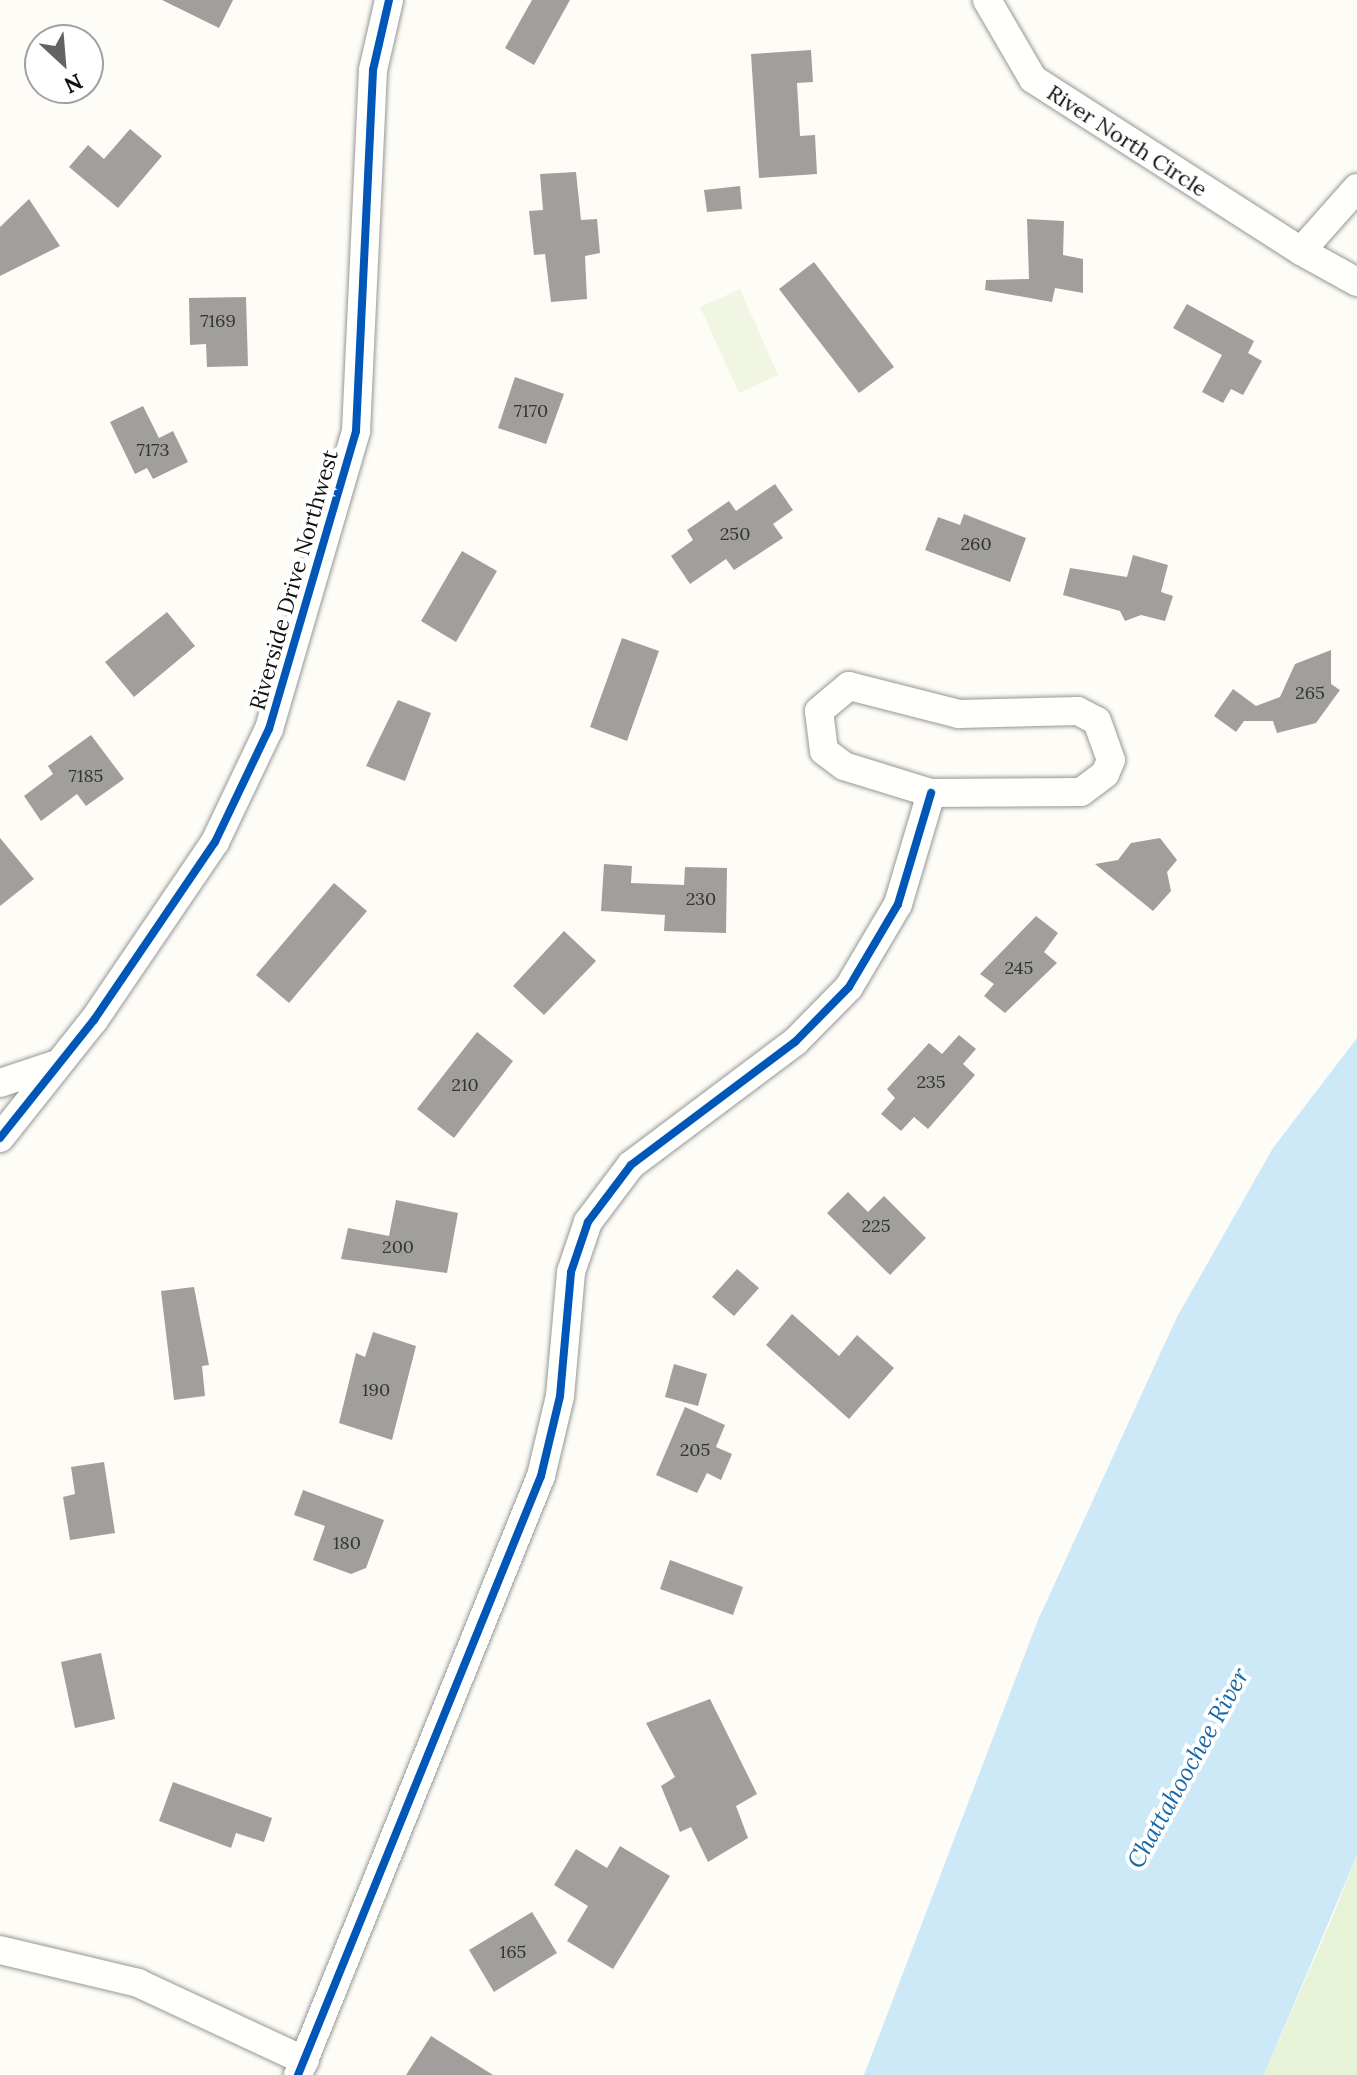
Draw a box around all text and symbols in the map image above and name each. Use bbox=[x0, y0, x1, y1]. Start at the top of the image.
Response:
north arrow bbox=[24, 24, 104, 104]
text: N bbox=[60, 67, 87, 100]
street label: River North Circle bbox=[1042, 79, 1212, 203]
house number: 7169 bbox=[200, 310, 236, 332]
house number: 7170 bbox=[514, 400, 548, 422]
house number: 7173 bbox=[136, 439, 170, 461]
street label: Riverside Drive Northwest bbox=[244, 447, 344, 713]
house number: 250 bbox=[720, 523, 750, 545]
house number: 260 bbox=[960, 533, 992, 555]
house number: 265 bbox=[1295, 682, 1325, 704]
house number: 7185 bbox=[69, 765, 103, 787]
house number: 230 bbox=[686, 888, 716, 910]
house number: 245 bbox=[1005, 957, 1033, 979]
house number: 235 bbox=[916, 1071, 946, 1093]
house number: 210 bbox=[451, 1074, 479, 1096]
house number: 225 bbox=[861, 1215, 891, 1237]
house number: 200 bbox=[382, 1236, 414, 1258]
house number: 190 bbox=[362, 1379, 390, 1401]
house number: 205 bbox=[680, 1439, 710, 1461]
house number: 180 bbox=[333, 1532, 361, 1554]
water label: Chattahoochee River bbox=[1121, 1663, 1255, 1873]
house number: 165 bbox=[500, 1941, 526, 1963]

